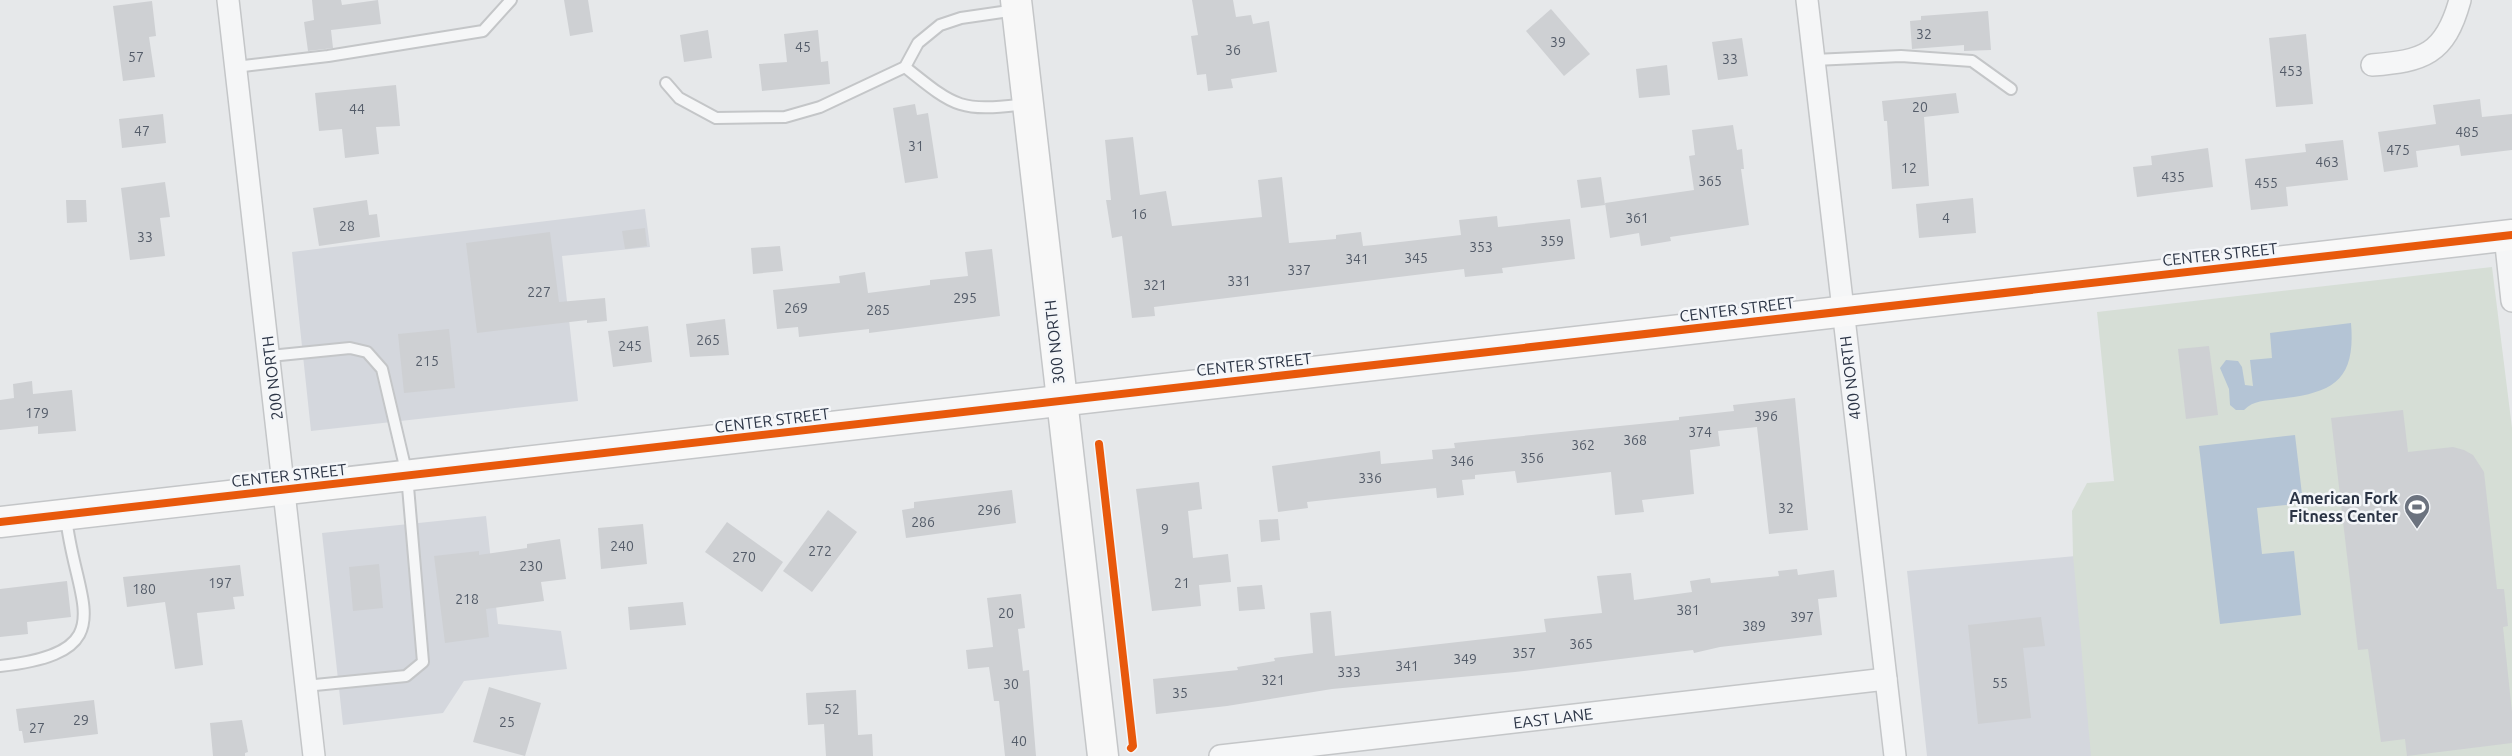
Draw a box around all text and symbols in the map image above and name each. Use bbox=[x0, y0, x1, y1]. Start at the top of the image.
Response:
house number: 32 bbox=[1916, 26, 1932, 42]
house number: 39 bbox=[1550, 34, 1566, 50]
house number: 45 bbox=[795, 39, 811, 55]
house number: 36 bbox=[1225, 42, 1241, 58]
house number: 57 bbox=[128, 49, 144, 65]
house number: 33 bbox=[1722, 51, 1738, 67]
house number: 453 bbox=[2279, 63, 2303, 79]
house number: 20 bbox=[1912, 99, 1928, 115]
house number: 44 bbox=[349, 101, 365, 117]
house number: 47 bbox=[134, 123, 150, 139]
house number: 485 bbox=[2455, 124, 2479, 140]
house number: 31 bbox=[908, 138, 924, 154]
house number: 475 bbox=[2386, 142, 2410, 158]
house number: 463 bbox=[2315, 154, 2339, 170]
house number: 12 bbox=[1901, 160, 1917, 176]
house number: 435 bbox=[2161, 169, 2185, 185]
house number: 365 bbox=[1698, 173, 1722, 189]
house number: 455 bbox=[2254, 175, 2278, 191]
house number: 16 bbox=[1131, 206, 1147, 222]
house number: 361 bbox=[1625, 210, 1649, 226]
house number: 4 bbox=[1942, 210, 1950, 226]
house number: 28 bbox=[339, 218, 355, 234]
house number: 33 bbox=[137, 229, 153, 245]
house number: 359 bbox=[1540, 233, 1564, 249]
house number: 353 bbox=[1469, 239, 1493, 255]
street label: CENTER STREET bbox=[2161, 239, 2279, 269]
house number: 345 bbox=[1404, 250, 1428, 266]
house number: 341 bbox=[1345, 251, 1369, 267]
house number: 337 bbox=[1287, 262, 1311, 278]
house number: 331 bbox=[1227, 273, 1251, 289]
house number: 321 bbox=[1143, 277, 1167, 293]
house number: 227 bbox=[527, 284, 551, 300]
house number: 295 bbox=[953, 290, 977, 306]
street label: CENTER STREET bbox=[1678, 293, 1796, 325]
street label: 300 NORTH bbox=[1041, 299, 1067, 385]
house number: 269 bbox=[784, 300, 808, 316]
house number: 285 bbox=[866, 302, 890, 318]
house number: 265 bbox=[696, 332, 720, 348]
street label: 200 NORTH bbox=[258, 335, 286, 421]
street label: 400 NORTH bbox=[1836, 335, 1864, 421]
house number: 245 bbox=[618, 338, 642, 354]
street label: CENTER STREET bbox=[1195, 349, 1313, 379]
house number: 215 bbox=[415, 353, 439, 369]
street label: CENTER STREET bbox=[713, 404, 831, 436]
house number: 179 bbox=[25, 405, 49, 421]
house number: 396 bbox=[1754, 408, 1778, 424]
house number: 374 bbox=[1688, 424, 1712, 440]
house number: 368 bbox=[1623, 432, 1647, 448]
house number: 362 bbox=[1571, 437, 1595, 453]
house number: 356 bbox=[1520, 450, 1544, 466]
house number: 346 bbox=[1450, 453, 1474, 469]
street label: CENTER STREET bbox=[230, 460, 348, 490]
house number: 336 bbox=[1358, 470, 1382, 486]
place label: American Fork Fitness Center bbox=[2289, 489, 2398, 525]
sports icon: American Fork Fitness Center bbox=[2402, 492, 2432, 530]
house number: 32 bbox=[1778, 500, 1794, 516]
house number: 296 bbox=[977, 502, 1001, 518]
house number: 286 bbox=[911, 514, 935, 530]
house number: 9 bbox=[1161, 521, 1169, 537]
house number: 240 bbox=[610, 538, 634, 554]
house number: 272 bbox=[808, 543, 832, 559]
house number: 270 bbox=[732, 549, 756, 565]
house number: 230 bbox=[519, 558, 543, 574]
house number: 197 bbox=[208, 575, 232, 591]
house number: 21 bbox=[1174, 575, 1190, 591]
house number: 180 bbox=[132, 581, 156, 597]
house number: 218 bbox=[455, 591, 479, 607]
house number: 381 bbox=[1676, 602, 1700, 618]
house number: 20 bbox=[998, 605, 1014, 621]
house number: 397 bbox=[1790, 609, 1814, 625]
house number: 389 bbox=[1742, 618, 1766, 634]
house number: 365 bbox=[1569, 636, 1593, 652]
house number: 357 bbox=[1512, 645, 1536, 661]
house number: 349 bbox=[1453, 651, 1477, 667]
house number: 341 bbox=[1395, 658, 1419, 674]
house number: 333 bbox=[1337, 664, 1361, 680]
house number: 321 bbox=[1261, 672, 1285, 688]
house number: 55 bbox=[1992, 675, 2008, 691]
house number: 30 bbox=[1003, 676, 1019, 692]
house number: 35 bbox=[1172, 685, 1188, 701]
house number: 52 bbox=[824, 701, 840, 717]
street label: EAST LANE bbox=[1512, 704, 1594, 732]
house number: 29 bbox=[73, 712, 89, 728]
house number: 25 bbox=[499, 714, 515, 730]
house number: 27 bbox=[29, 720, 45, 736]
house number: 40 bbox=[1011, 733, 1027, 749]

